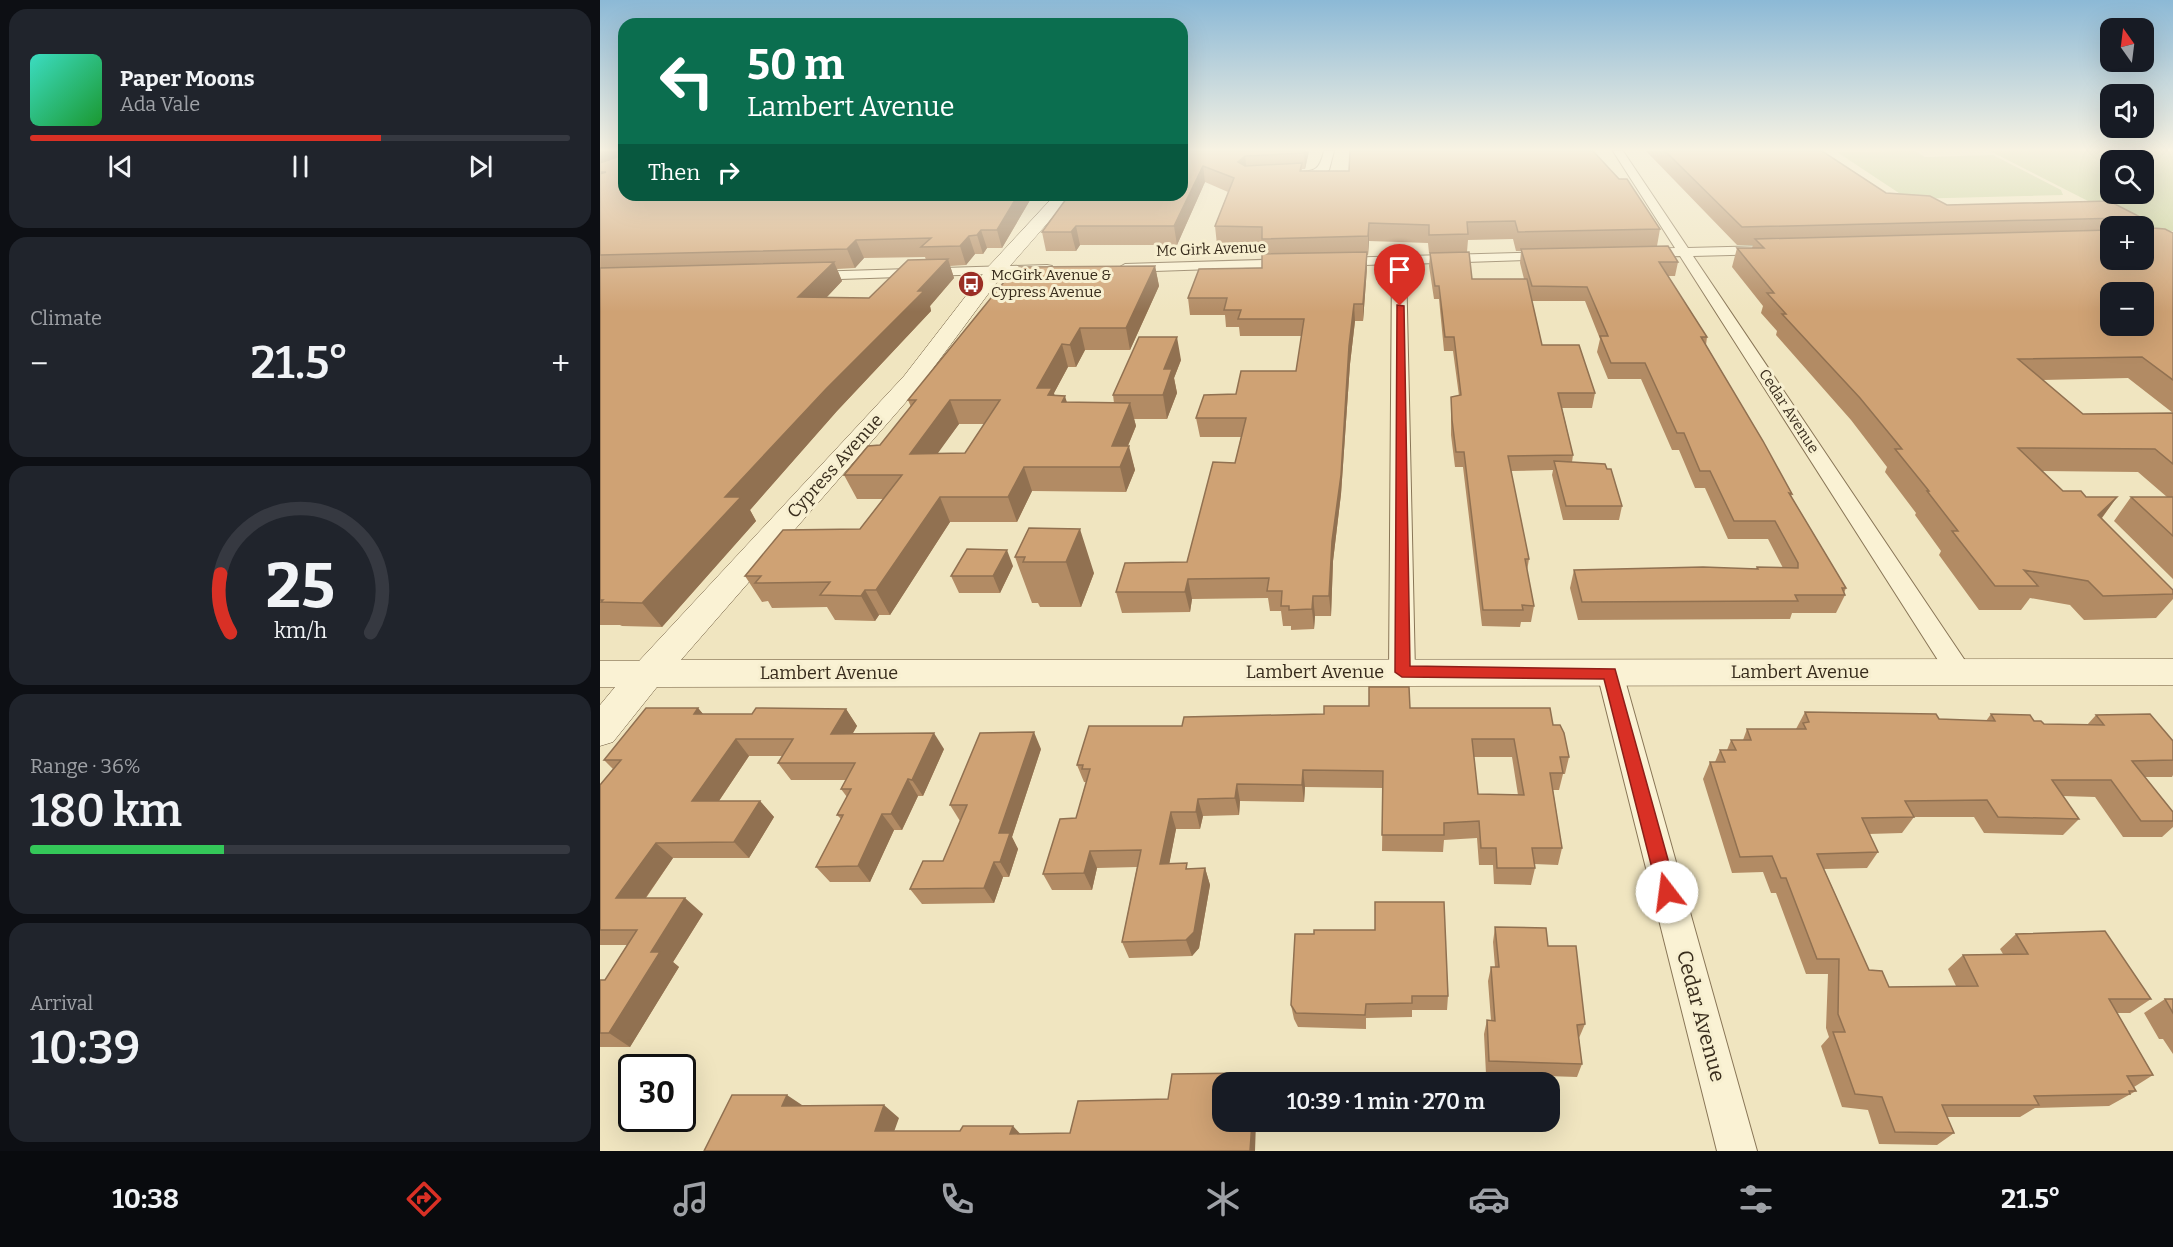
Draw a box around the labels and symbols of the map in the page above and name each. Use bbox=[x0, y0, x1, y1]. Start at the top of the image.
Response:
north arrow bbox=[2100, 18, 2154, 72]
street label: Mc Girk Avenue bbox=[1156, 238, 1266, 260]
pin bbox=[1374, 244, 1425, 306]
place label: McGirk Avenue & Cypress Avenue bbox=[991, 266, 1111, 301]
bus stop icon: McGirk Avenue & Cypress Avenue bbox=[956, 269, 986, 299]
street label: Cedar Avenue bbox=[1755, 366, 1823, 456]
street label: Cypress Avenue bbox=[782, 409, 888, 523]
street label: Lambert Avenue bbox=[1246, 661, 1384, 683]
street label: Lambert Avenue bbox=[1731, 661, 1869, 683]
street label: Lambert Avenue bbox=[760, 662, 898, 684]
position arrow bbox=[1635, 860, 1699, 924]
street label: Cedar Avenue bbox=[1671, 947, 1731, 1085]
speed limit sign: 30 bbox=[618, 1054, 696, 1132]

